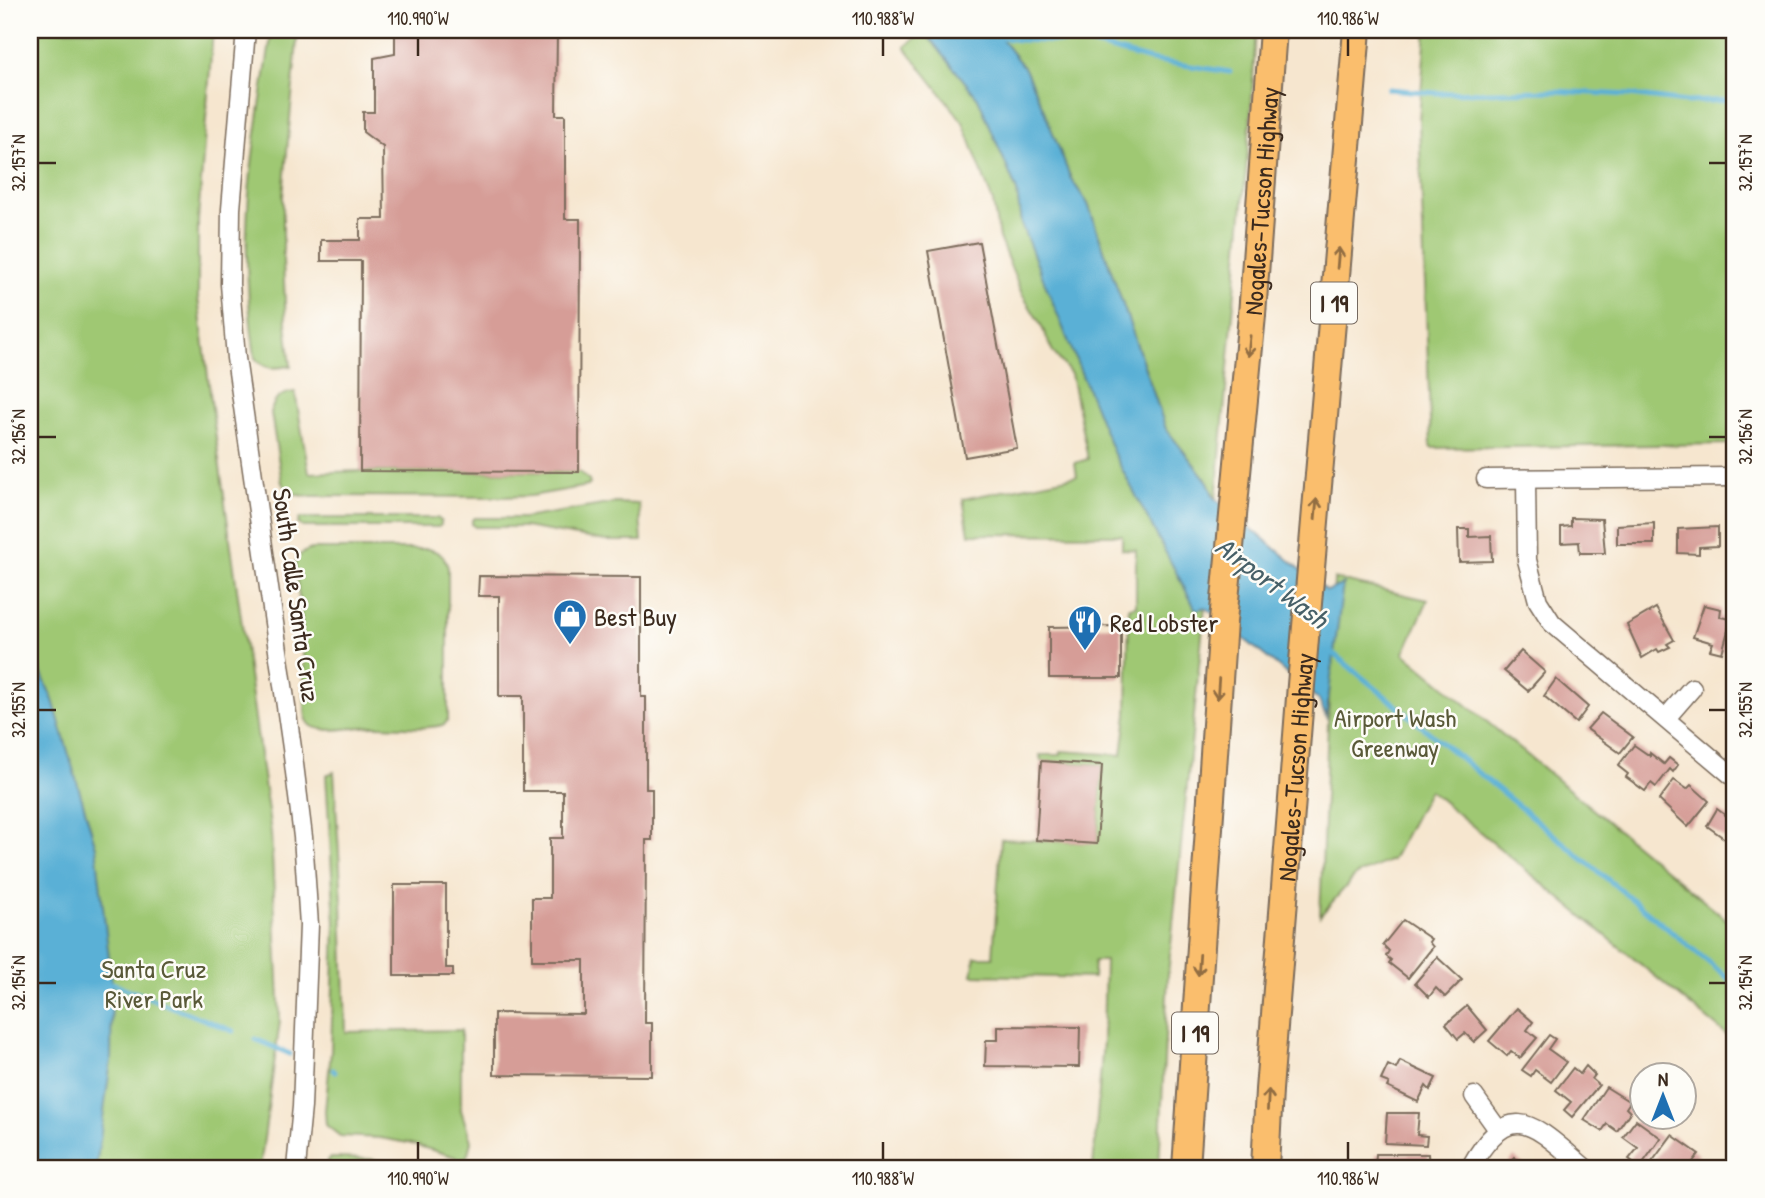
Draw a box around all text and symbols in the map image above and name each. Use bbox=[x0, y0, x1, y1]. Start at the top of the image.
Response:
text: 110.990°W bbox=[387, 6, 449, 31]
text: 110.988°W bbox=[852, 6, 914, 31]
text: 110.986°W bbox=[1317, 6, 1379, 31]
street label: Nogales–Tucson Highway bbox=[1235, 85, 1286, 316]
text: 32.157°N bbox=[6, 134, 31, 192]
text: 32.157°N bbox=[1733, 134, 1758, 192]
one-way arrow bbox=[1332, 247, 1345, 269]
road number: I 19 bbox=[1311, 282, 1357, 324]
one-way arrow bbox=[1242, 334, 1255, 356]
text: 32.156°N bbox=[6, 409, 31, 465]
text: 32.156°N bbox=[1733, 409, 1758, 465]
street label: South Calle Santa Cruz bbox=[265, 486, 329, 704]
one-way arrow bbox=[1310, 498, 1323, 520]
water label: Airport Wash bbox=[1208, 527, 1338, 638]
shop icon: Best Buy bbox=[551, 597, 589, 646]
place label: Best Buy bbox=[594, 599, 677, 634]
restaurant icon: Red Lobster bbox=[1066, 603, 1104, 652]
place label: Red Lobster bbox=[1110, 605, 1218, 640]
street label: Nogales–Tucson Highway bbox=[1268, 651, 1321, 883]
one-way arrow bbox=[1211, 677, 1224, 700]
text: 32.155°N bbox=[6, 682, 31, 738]
text: 32.155°N bbox=[1733, 682, 1758, 738]
park label: Airport Wash Greenway bbox=[1334, 700, 1456, 765]
park label: Santa Cruz River Park bbox=[102, 951, 206, 1016]
one-way arrow bbox=[1192, 954, 1205, 976]
text: 32.154°N bbox=[6, 956, 31, 1011]
text: 32.154°N bbox=[1733, 956, 1758, 1011]
road number: I 19 bbox=[1172, 1013, 1218, 1054]
north arrow bbox=[1628, 1062, 1698, 1132]
text: N bbox=[1658, 1066, 1668, 1092]
one-way arrow bbox=[1262, 1089, 1275, 1112]
text: 110.990°W bbox=[387, 1166, 449, 1191]
text: 110.988°W bbox=[852, 1166, 914, 1191]
text: 110.986°W bbox=[1317, 1166, 1379, 1191]

